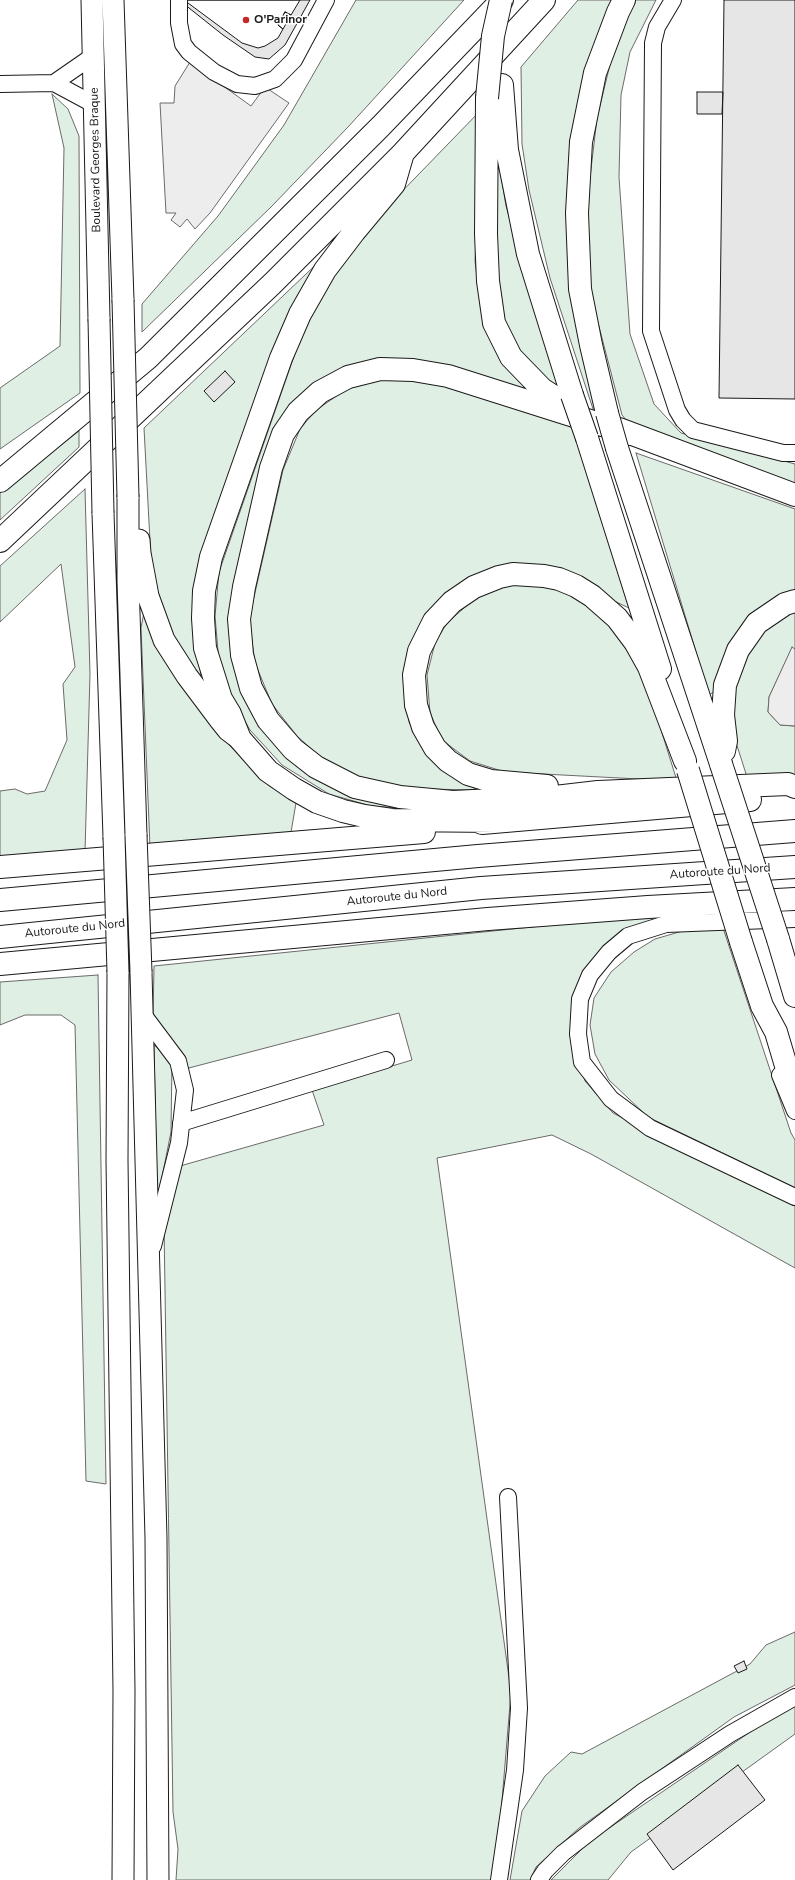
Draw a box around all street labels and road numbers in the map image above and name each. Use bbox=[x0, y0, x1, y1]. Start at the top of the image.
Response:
street label: Boulevard Georges Braque bbox=[88, 87, 104, 233]
street label: Autoroute du Nord bbox=[669, 861, 771, 883]
street label: Autoroute du Nord bbox=[346, 885, 448, 909]
street label: Autoroute du Nord bbox=[24, 917, 126, 941]

